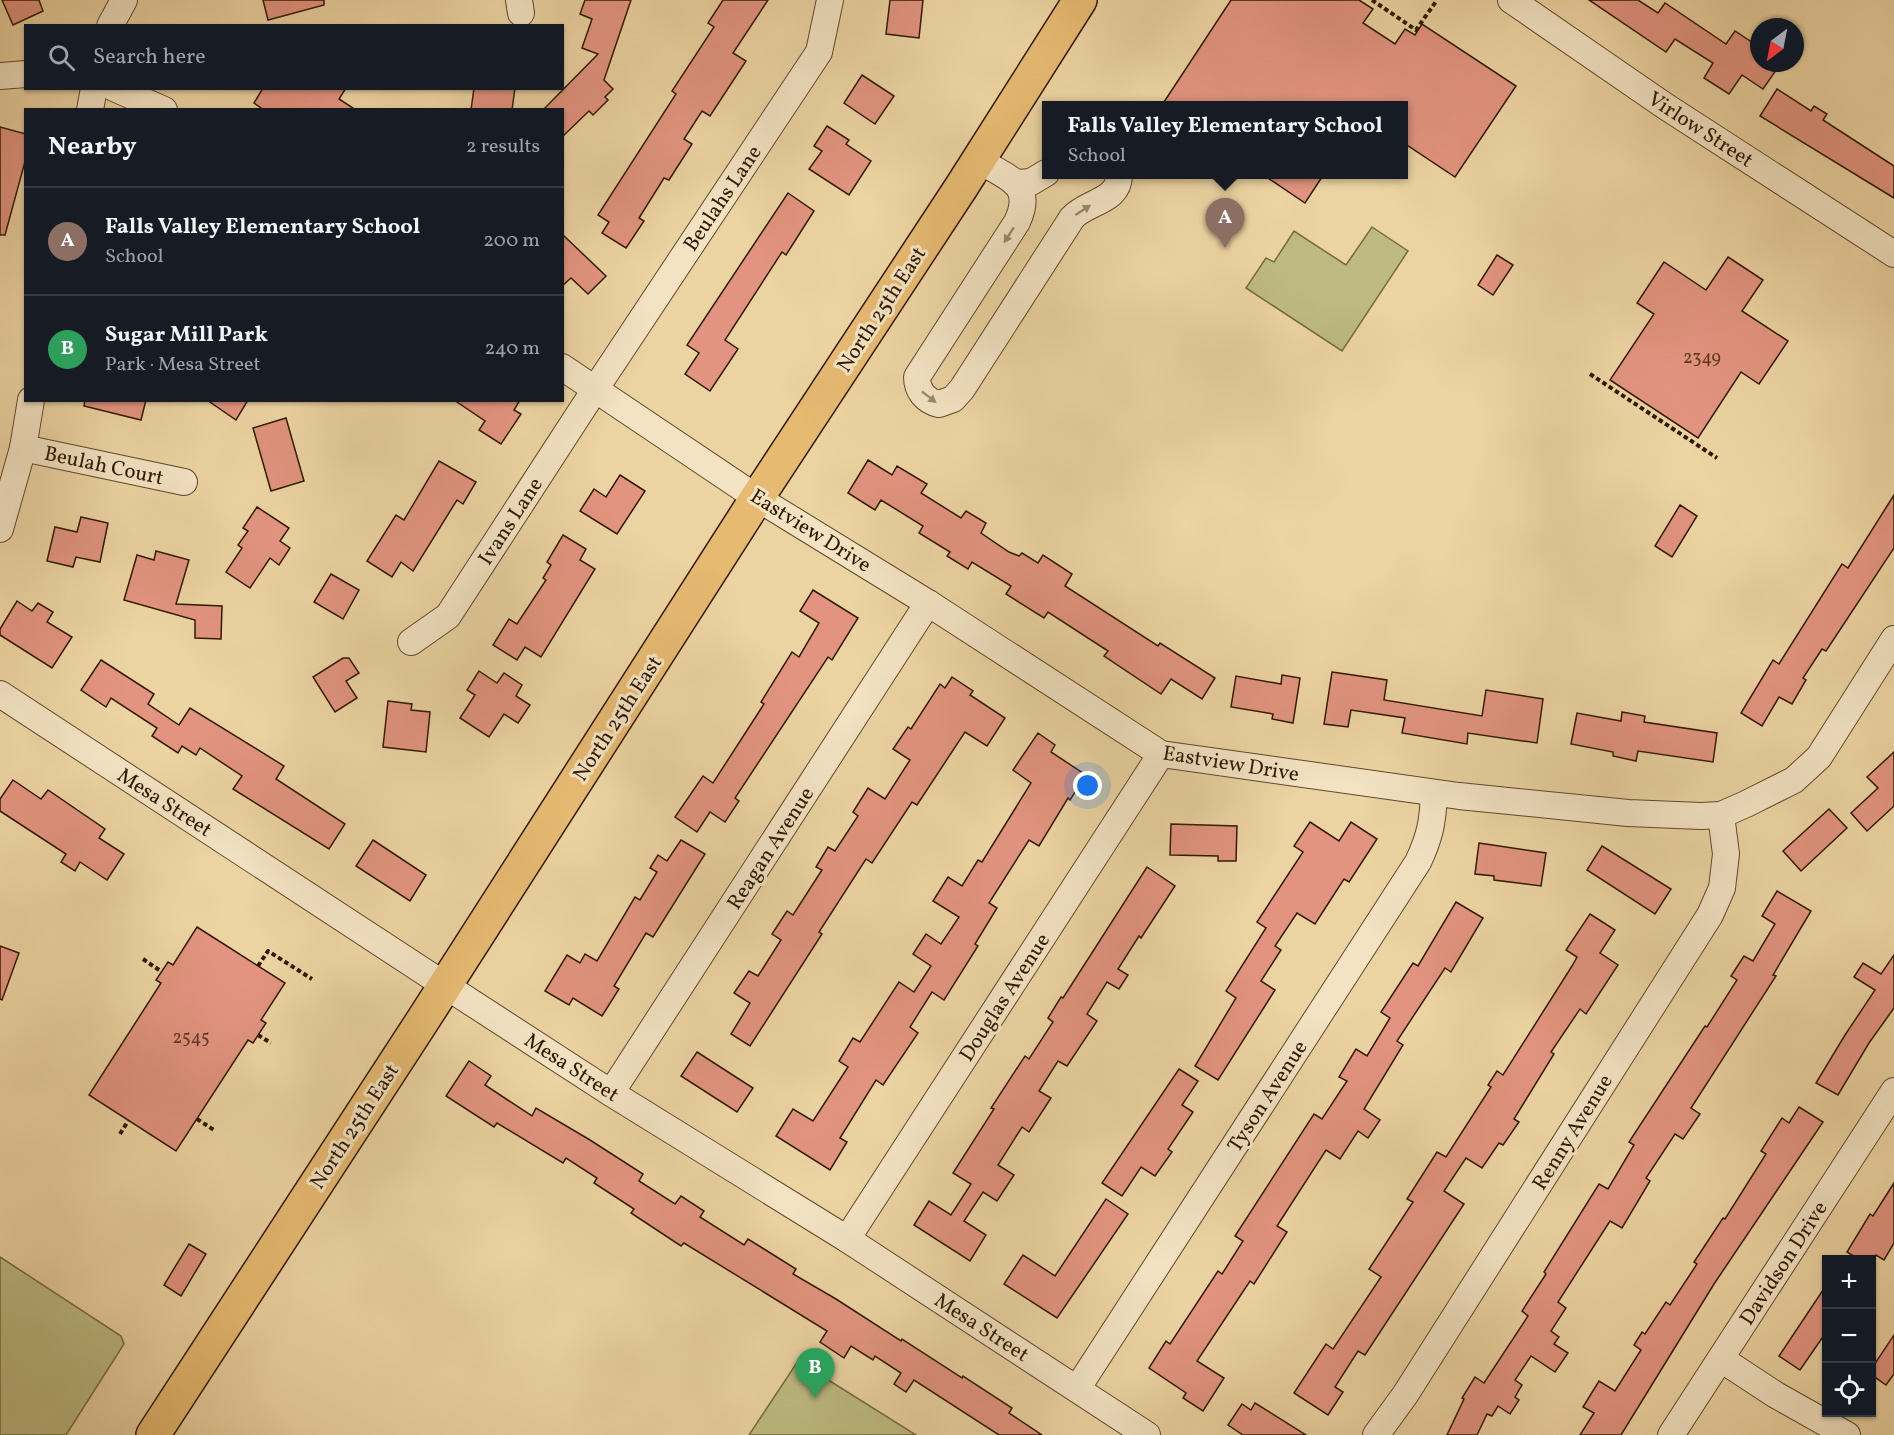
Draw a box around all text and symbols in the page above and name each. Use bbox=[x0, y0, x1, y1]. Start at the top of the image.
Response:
north arrow bbox=[1750, 18, 1804, 72]
search box bbox=[24, 24, 564, 90]
icon: search bbox=[45, 41, 78, 74]
text: Search here bbox=[93, 42, 206, 73]
street label: Virlow Street bbox=[1642, 85, 1759, 175]
popup bbox=[1042, 101, 1408, 179]
text: Falls Valley Elementary School bbox=[1067, 111, 1383, 142]
text: Nearby bbox=[48, 129, 137, 165]
text: 2 results bbox=[466, 133, 540, 161]
street label: Beulahs Lane bbox=[677, 140, 769, 258]
text: School bbox=[1067, 142, 1126, 170]
pin: A bbox=[1206, 198, 1244, 248]
one-way arrow bbox=[1075, 205, 1091, 216]
text: Falls Valley Elementary School bbox=[105, 212, 420, 243]
one-way arrow bbox=[1003, 226, 1014, 243]
text: A bbox=[60, 227, 75, 255]
text: 200 m bbox=[483, 227, 540, 255]
street label: North 25th East bbox=[831, 241, 934, 378]
text: School bbox=[105, 243, 163, 271]
text: Sugar Mill Park bbox=[105, 320, 268, 351]
text: B bbox=[61, 335, 74, 363]
text: 240 m bbox=[485, 335, 540, 363]
house number: 2349 bbox=[1683, 346, 1721, 371]
text: Park · Mesa Street bbox=[105, 351, 260, 379]
one-way arrow bbox=[921, 391, 937, 403]
street label: Beulah Court bbox=[41, 440, 166, 493]
street label: Ivans Lane bbox=[472, 472, 551, 571]
street label: Eastview Drive bbox=[744, 482, 876, 580]
street label: North 25th East bbox=[567, 650, 670, 787]
street label: Eastview Drive bbox=[1160, 739, 1301, 790]
street label: Mesa Street bbox=[111, 762, 217, 845]
your location bbox=[1073, 771, 1102, 800]
street label: Reagan Avenue bbox=[721, 782, 822, 916]
street label: Douglas Avenue bbox=[953, 928, 1058, 1068]
house number: 2545 bbox=[172, 1026, 210, 1051]
street label: Mesa Street bbox=[518, 1027, 624, 1110]
street label: Tyson Avenue bbox=[1221, 1035, 1315, 1158]
street label: North 25th East bbox=[304, 1058, 407, 1195]
street label: Renny Avenue bbox=[1526, 1069, 1620, 1196]
street label: Davidson Drive bbox=[1733, 1196, 1835, 1332]
map controls bbox=[1822, 1255, 1876, 1417]
button: + bbox=[1822, 1255, 1876, 1309]
street label: Mesa Street bbox=[928, 1287, 1034, 1370]
button: − bbox=[1822, 1309, 1876, 1363]
pin: B bbox=[796, 1348, 834, 1398]
button: locate bbox=[1822, 1363, 1876, 1417]

